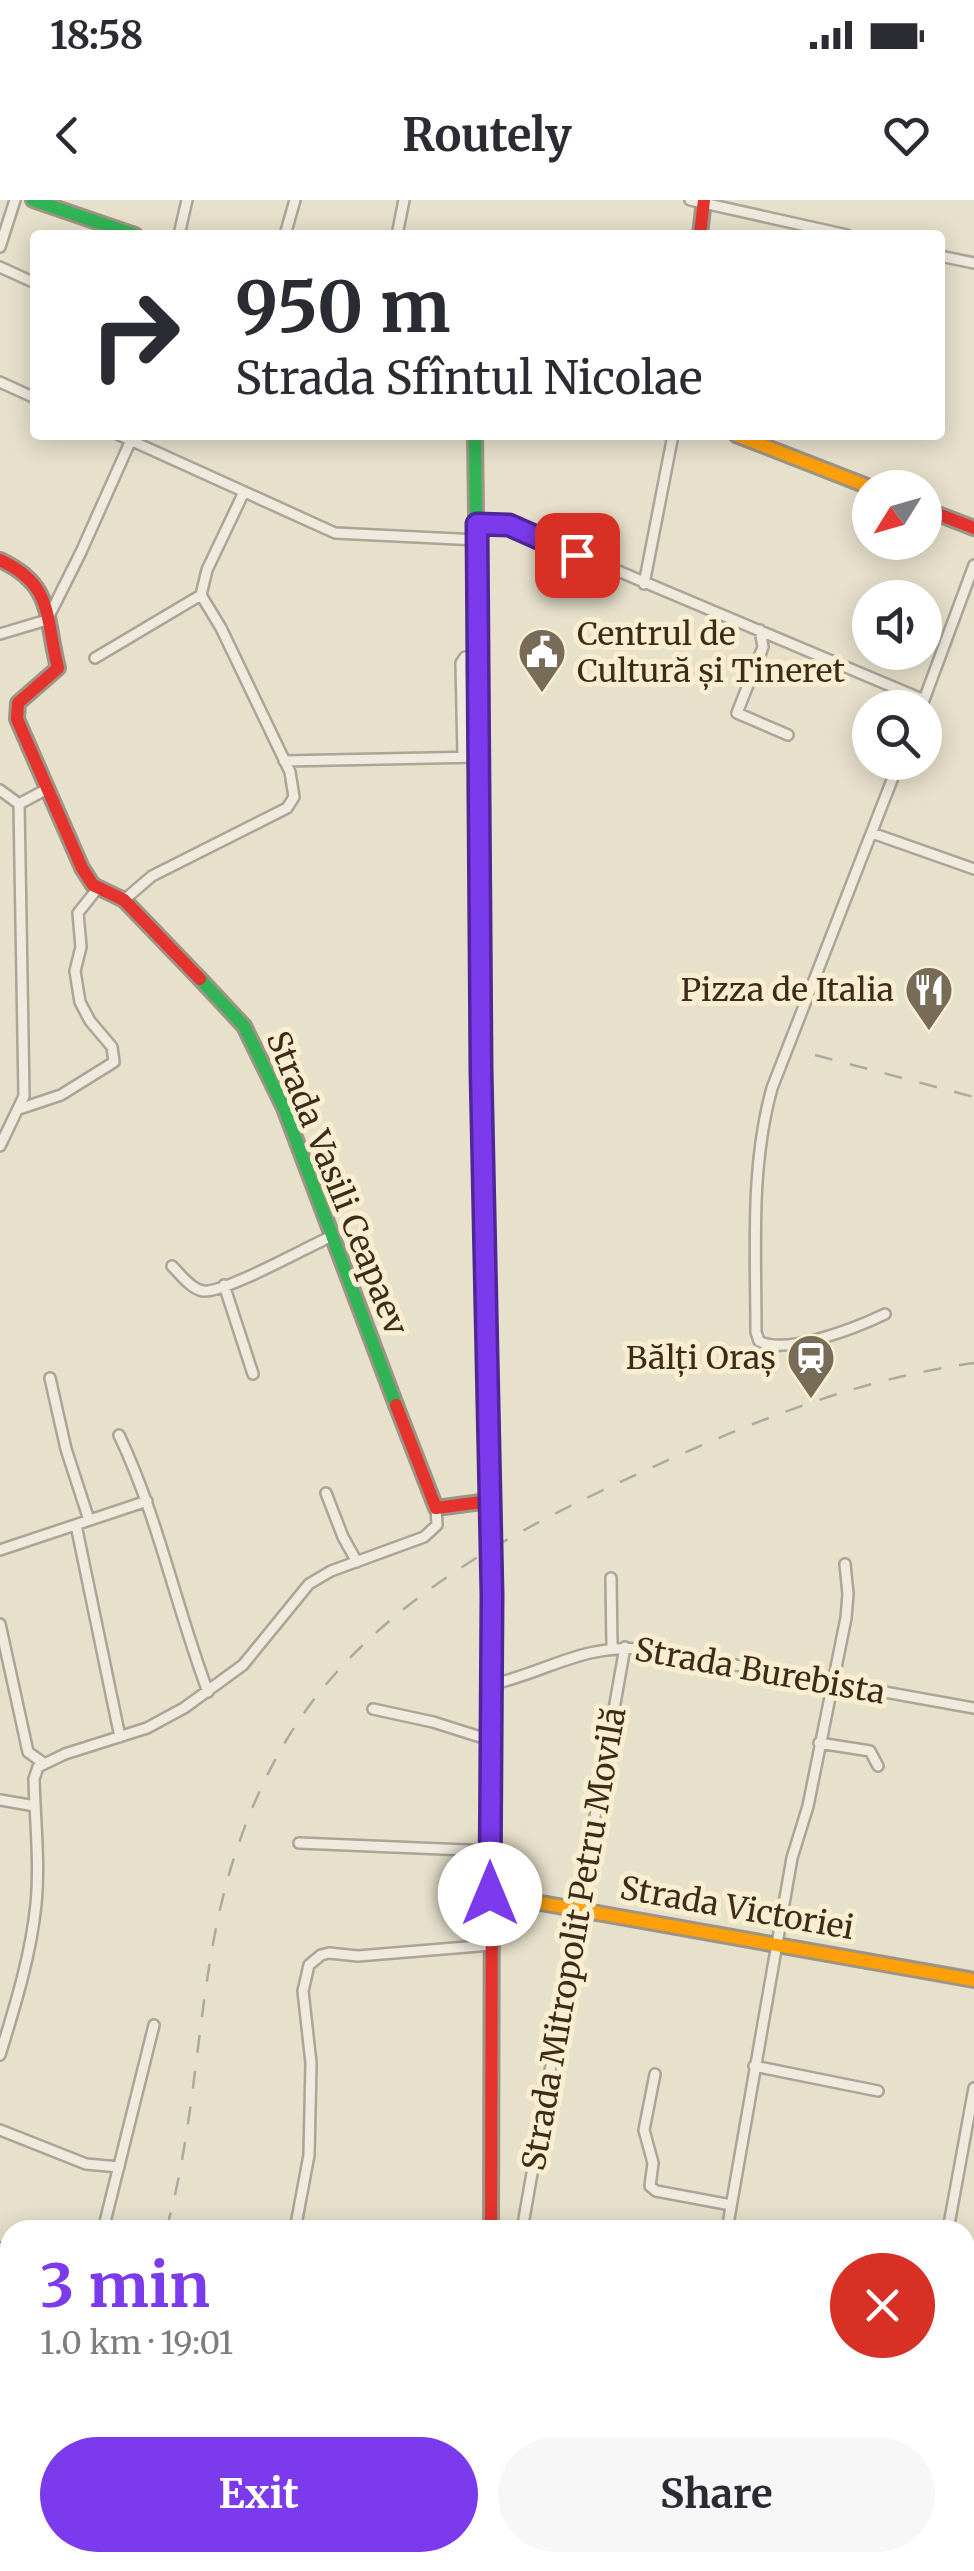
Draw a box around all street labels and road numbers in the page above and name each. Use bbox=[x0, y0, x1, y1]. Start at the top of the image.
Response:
street label: Strada Vasili Ceapaev bbox=[258, 1025, 417, 1341]
street label: Strada Burebista bbox=[632, 1629, 888, 1713]
street label: Strada Mitropolit Petru Movilă bbox=[514, 1704, 634, 2174]
street label: Strada Victoriei bbox=[617, 1868, 857, 1948]

